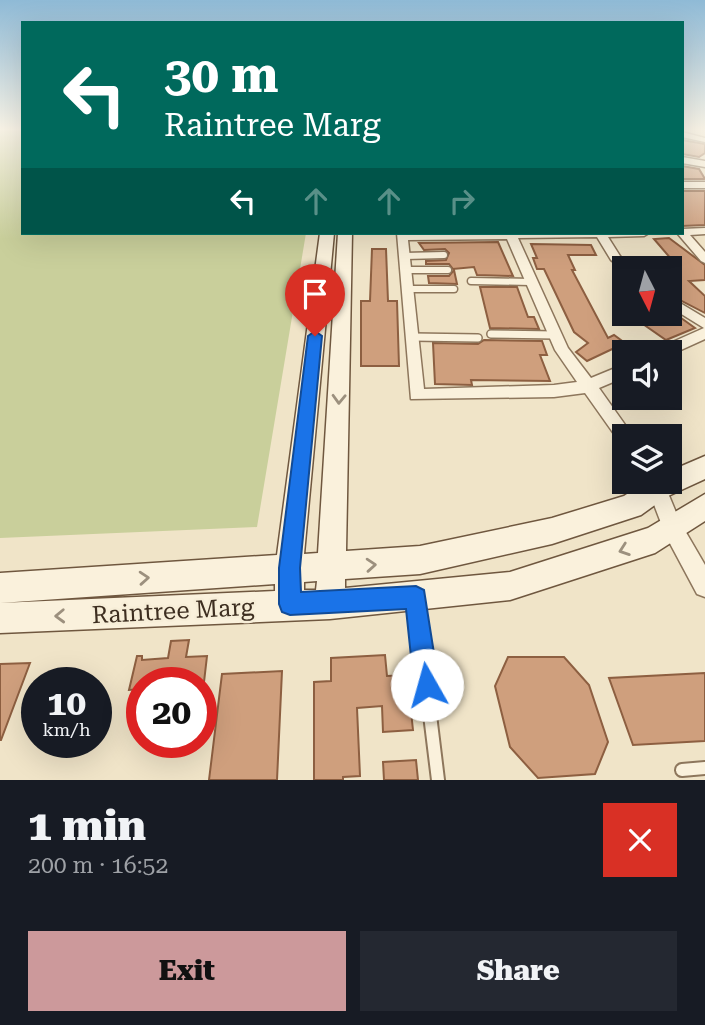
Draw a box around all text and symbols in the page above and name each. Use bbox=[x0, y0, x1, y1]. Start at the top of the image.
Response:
text: 30 m bbox=[164, 47, 279, 104]
icon: left bbox=[49, 49, 140, 140]
text: Raintree Marg bbox=[164, 106, 381, 144]
icon: left bbox=[224, 182, 262, 220]
icon: ahead bbox=[297, 182, 335, 220]
icon: ahead bbox=[370, 182, 408, 220]
icon: right bbox=[443, 182, 481, 220]
north arrow bbox=[612, 256, 682, 326]
map controls bbox=[612, 256, 682, 494]
pin bbox=[285, 264, 345, 336]
icon: arrive bbox=[296, 275, 334, 313]
button: sound bbox=[612, 340, 682, 410]
one-way arrow bbox=[331, 394, 346, 405]
button: layers bbox=[612, 424, 682, 494]
one-way arrow bbox=[618, 542, 631, 556]
one-way arrow bbox=[365, 557, 376, 572]
one-way arrow bbox=[138, 571, 149, 586]
street label: Raintree Marg bbox=[91, 593, 255, 629]
one-way arrow bbox=[55, 609, 66, 624]
position arrow bbox=[390, 648, 464, 722]
speed limit sign: 20 bbox=[126, 667, 217, 758]
text: 10 bbox=[47, 683, 86, 724]
text: km/h bbox=[42, 719, 91, 740]
text: 1 min bbox=[28, 801, 146, 850]
button: close bbox=[603, 803, 677, 877]
text: 200 m · 16:52 bbox=[28, 852, 168, 879]
button: Exit bbox=[28, 931, 346, 1011]
button: Share bbox=[360, 931, 677, 1011]

